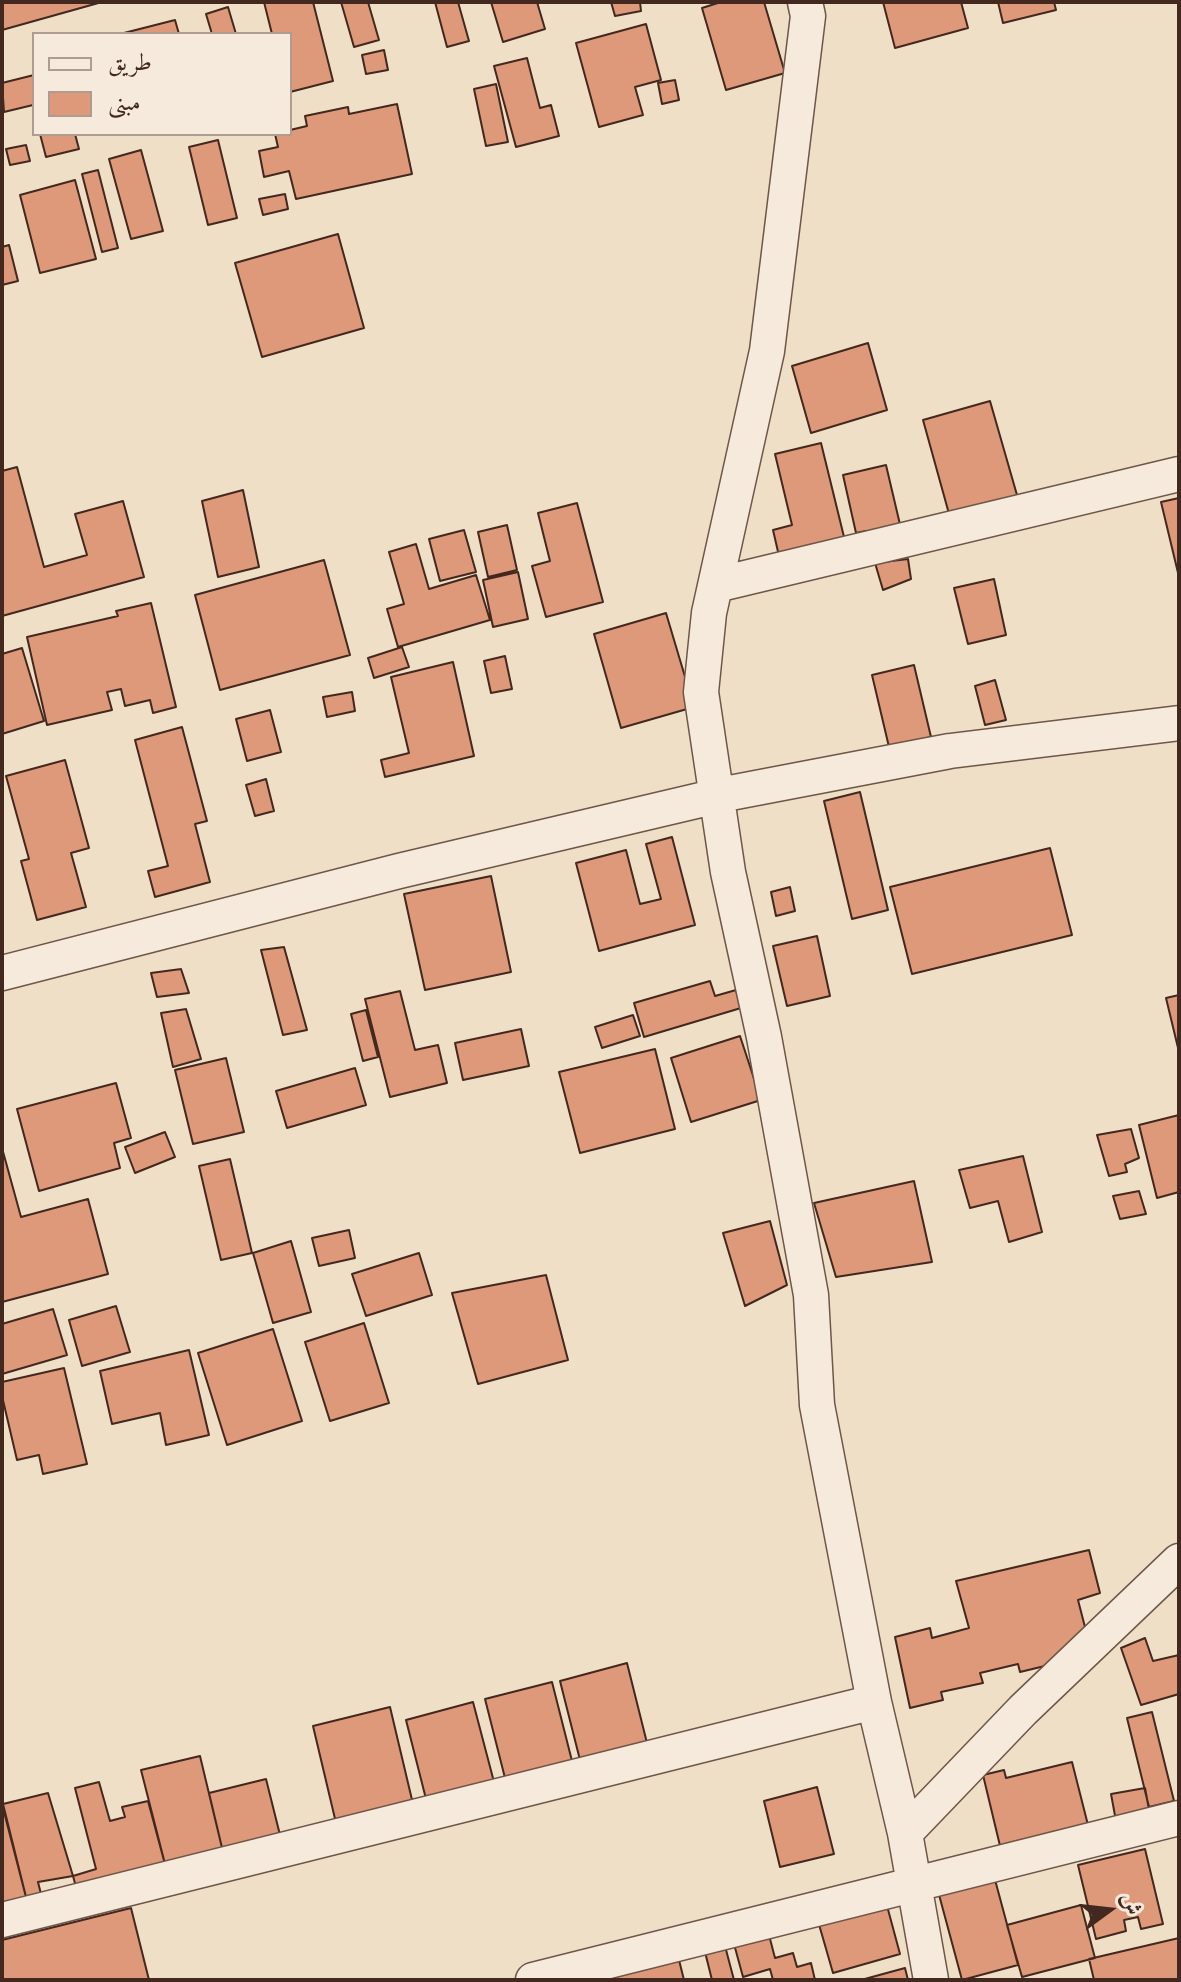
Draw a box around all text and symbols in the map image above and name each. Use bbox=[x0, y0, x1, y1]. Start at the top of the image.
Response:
legend bbox=[32, 32, 292, 136]
text: طريق bbox=[108, 44, 152, 79]
text: مبنى bbox=[108, 84, 141, 119]
north arrow bbox=[1069, 1870, 1149, 1950]
text: ش bbox=[1114, 1889, 1150, 1918]

